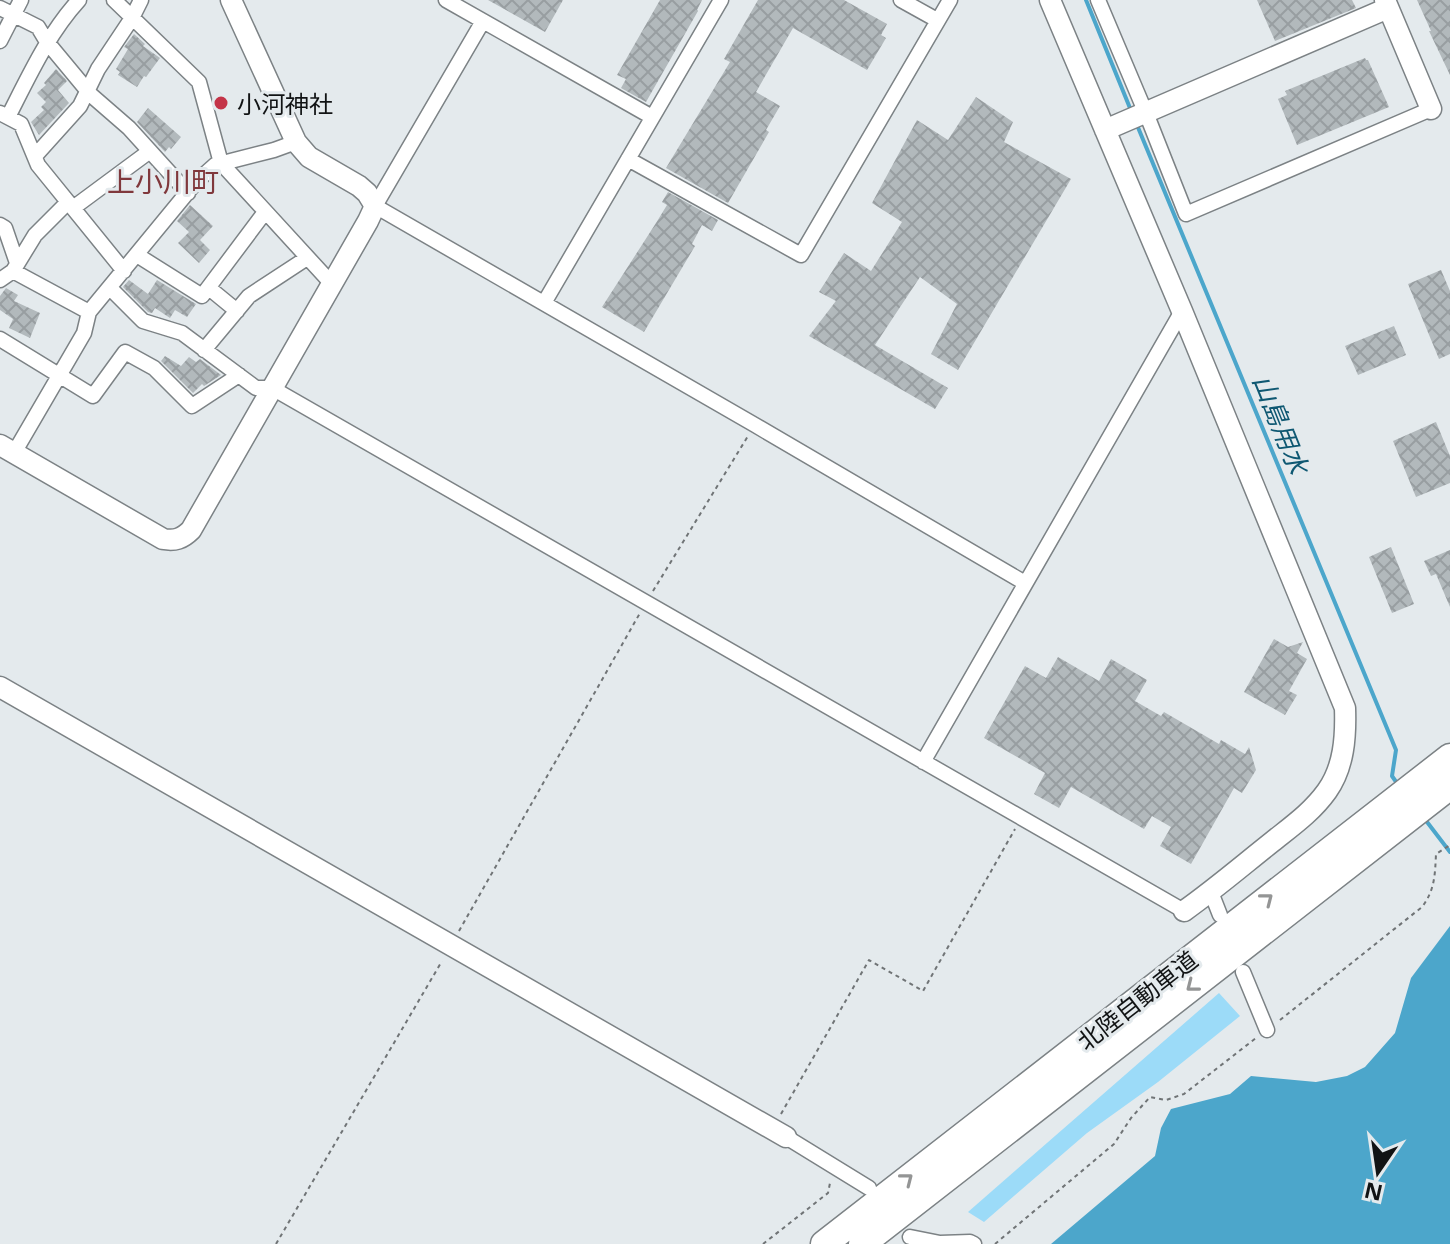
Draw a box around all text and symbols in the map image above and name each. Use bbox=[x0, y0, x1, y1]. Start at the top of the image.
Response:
place label: 小河神社 bbox=[237, 87, 333, 120]
marker: 小河神社 bbox=[212, 94, 230, 112]
district label: 上小川町 bbox=[107, 162, 219, 200]
water label: 山島用水 bbox=[1245, 369, 1318, 482]
one-way arrow bbox=[1258, 894, 1273, 908]
street label: 北陸自動車道 bbox=[1070, 943, 1204, 1057]
one-way arrow bbox=[1186, 977, 1201, 991]
north arrow bbox=[1338, 1132, 1418, 1212]
one-way arrow bbox=[898, 1174, 912, 1189]
text: N bbox=[1361, 1176, 1385, 1209]

